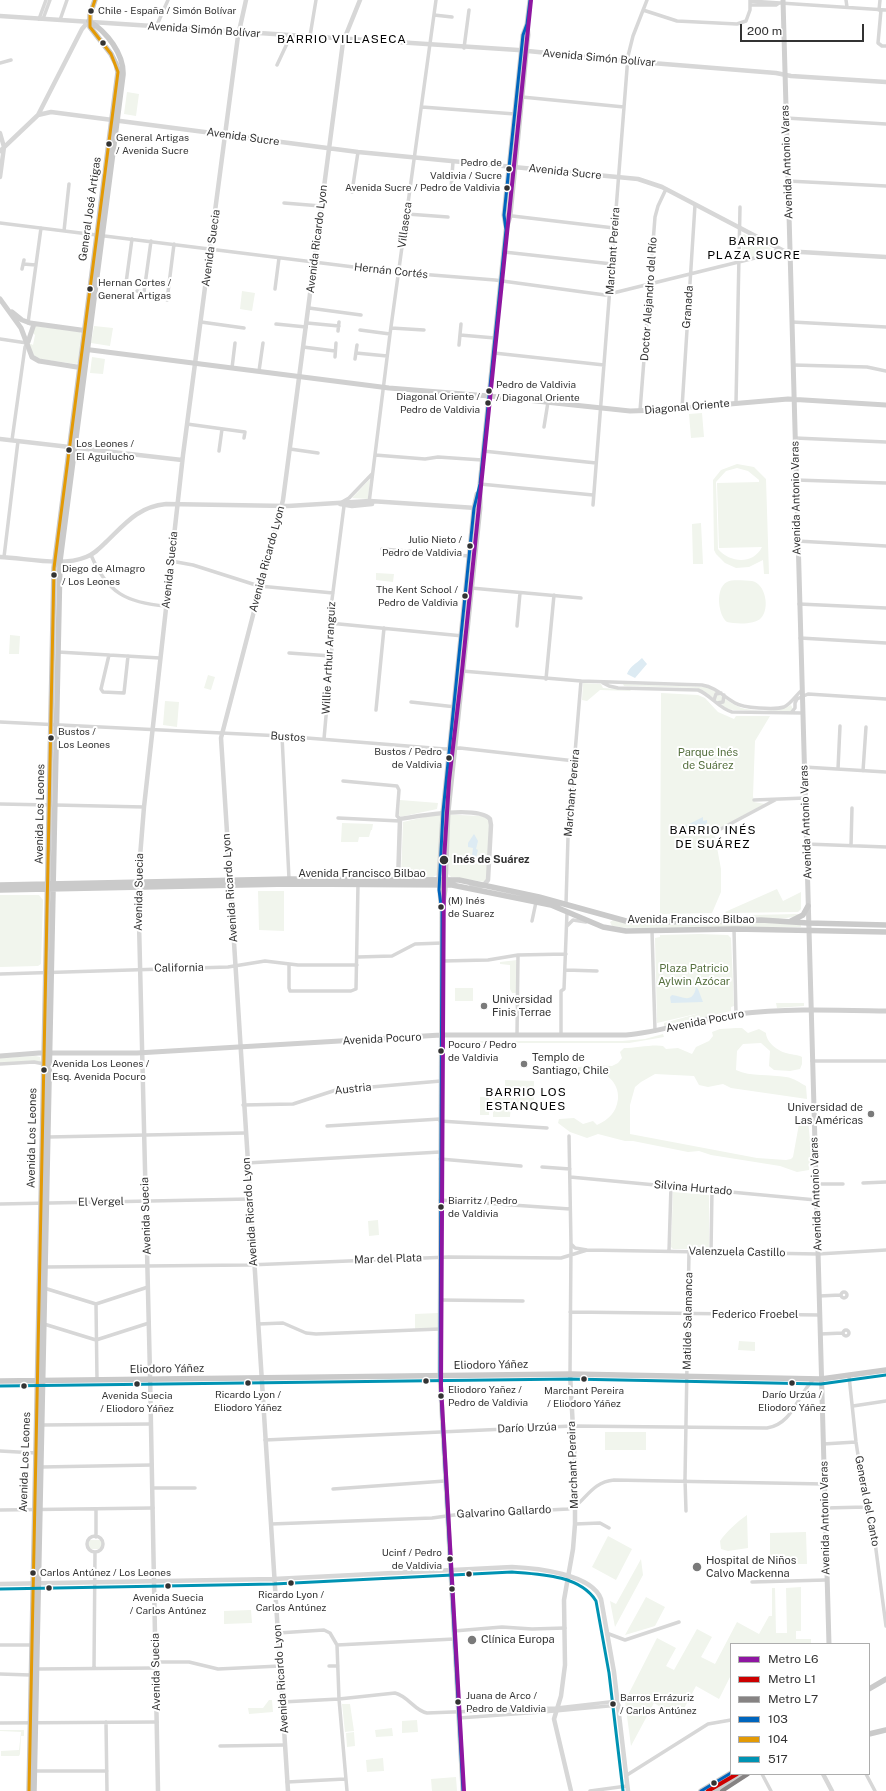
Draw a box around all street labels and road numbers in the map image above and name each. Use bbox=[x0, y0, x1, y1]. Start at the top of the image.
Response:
street label: Avenida Simón Bolívar bbox=[147, 19, 261, 41]
street label: Avenida Simón Bolívar bbox=[542, 46, 656, 70]
street label: Avenida Antonio Varas bbox=[778, 105, 796, 219]
street label: Avenida Sucre bbox=[206, 125, 280, 149]
street label: General José Artigas bbox=[76, 156, 104, 262]
street label: Avenida Sucre bbox=[528, 162, 602, 182]
street label: Avenida Ricardo Lyon bbox=[304, 184, 330, 294]
street label: Villaseca bbox=[395, 201, 415, 249]
street label: Marchant Pereira bbox=[603, 207, 623, 295]
street label: Avenida Suecia bbox=[199, 209, 223, 287]
street label: Doctor Alejandro del Río bbox=[638, 237, 660, 361]
street label: Hernán Cortés bbox=[353, 261, 429, 281]
street label: Granada bbox=[680, 285, 696, 329]
street label: Diagonal Oriente bbox=[644, 397, 730, 417]
street label: Avenida Antonio Varas bbox=[788, 441, 804, 555]
street label: Avenida Ricardo Lyon bbox=[246, 505, 288, 613]
street label: Avenida Suecia bbox=[159, 531, 181, 609]
street label: Willie Arthur Aranguiz bbox=[319, 601, 339, 715]
street label: Bustos bbox=[270, 729, 306, 745]
street label: Marchant Pereira bbox=[562, 749, 582, 837]
street label: Avenida Los Leones bbox=[33, 764, 47, 864]
street label: Avenida Antonio Varas bbox=[797, 765, 815, 879]
street label: Avenida Ricardo Lyon bbox=[220, 833, 240, 943]
street label: Avenida Suecia bbox=[132, 853, 146, 931]
street label: Avenida Francisco Bilbao bbox=[298, 867, 426, 881]
street label: Avenida Francisco Bilbao bbox=[627, 913, 755, 927]
street label: California bbox=[154, 961, 204, 975]
street label: Avenida Pocuro bbox=[665, 1007, 745, 1035]
street label: Avenida Pocuro bbox=[342, 1030, 422, 1048]
street label: Austria bbox=[334, 1081, 372, 1097]
street label: Avenida Los Leones bbox=[25, 1088, 39, 1188]
street label: Avenida Antonio Varas bbox=[807, 1137, 825, 1251]
street label: Avenida Ricardo Lyon bbox=[240, 1157, 260, 1267]
street label: Avenida Suecia bbox=[138, 1177, 154, 1255]
street label: Silvina Hurtado bbox=[653, 1178, 733, 1198]
street label: El Vergel bbox=[78, 1195, 124, 1209]
street label: Valenzuela Castillo bbox=[688, 1245, 786, 1259]
street label: Mar del Plata bbox=[354, 1251, 422, 1267]
street label: Matilde Salamanca bbox=[681, 1272, 695, 1370]
street label: Federico Froebel bbox=[712, 1308, 798, 1322]
street label: Eliodoro Yáñez bbox=[454, 1358, 528, 1372]
street label: Eliodoro Yáñez bbox=[130, 1362, 204, 1376]
street label: Avenida Los Leones bbox=[17, 1412, 33, 1512]
street label: Darío Urzúa bbox=[497, 1420, 557, 1436]
street label: Marchant Pereira bbox=[565, 1421, 581, 1509]
street label: General del Canto bbox=[852, 1455, 882, 1547]
street label: Avenida Antonio Varas bbox=[817, 1461, 833, 1575]
street label: Galvarino Gallardo bbox=[456, 1503, 552, 1521]
street label: Avenida Ricardo Lyon bbox=[271, 1624, 291, 1734]
street label: Avenida Suecia bbox=[149, 1633, 163, 1711]

